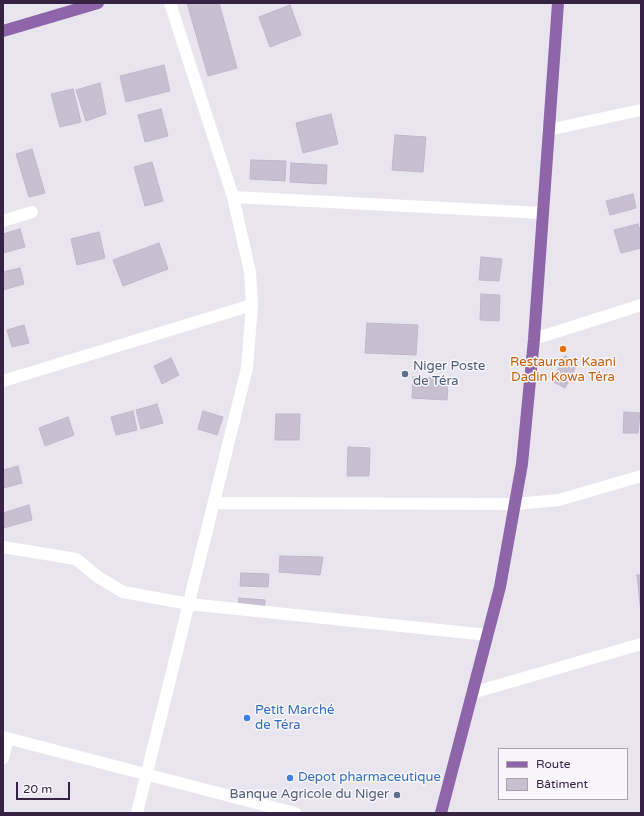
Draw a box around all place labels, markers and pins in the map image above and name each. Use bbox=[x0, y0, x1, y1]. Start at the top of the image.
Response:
marker: Restaurant Kaani Dadin Kowa Téra bbox=[558, 344, 568, 354]
place label: Restaurant Kaani Dadin Kowa Téra bbox=[510, 355, 616, 386]
place label: Niger Poste de Téra bbox=[413, 359, 485, 390]
marker: Niger Poste de Téra bbox=[400, 369, 410, 379]
place label: Petit Marché de Téra bbox=[255, 703, 334, 734]
marker: Petit Marché de Téra bbox=[242, 713, 252, 723]
place label: Depot pharmaceutique bbox=[298, 770, 441, 786]
marker: Depot pharmaceutique bbox=[285, 773, 295, 783]
place label: Banque Agricole du Niger bbox=[230, 787, 389, 803]
marker: Banque Agricole du Niger bbox=[392, 790, 402, 800]

